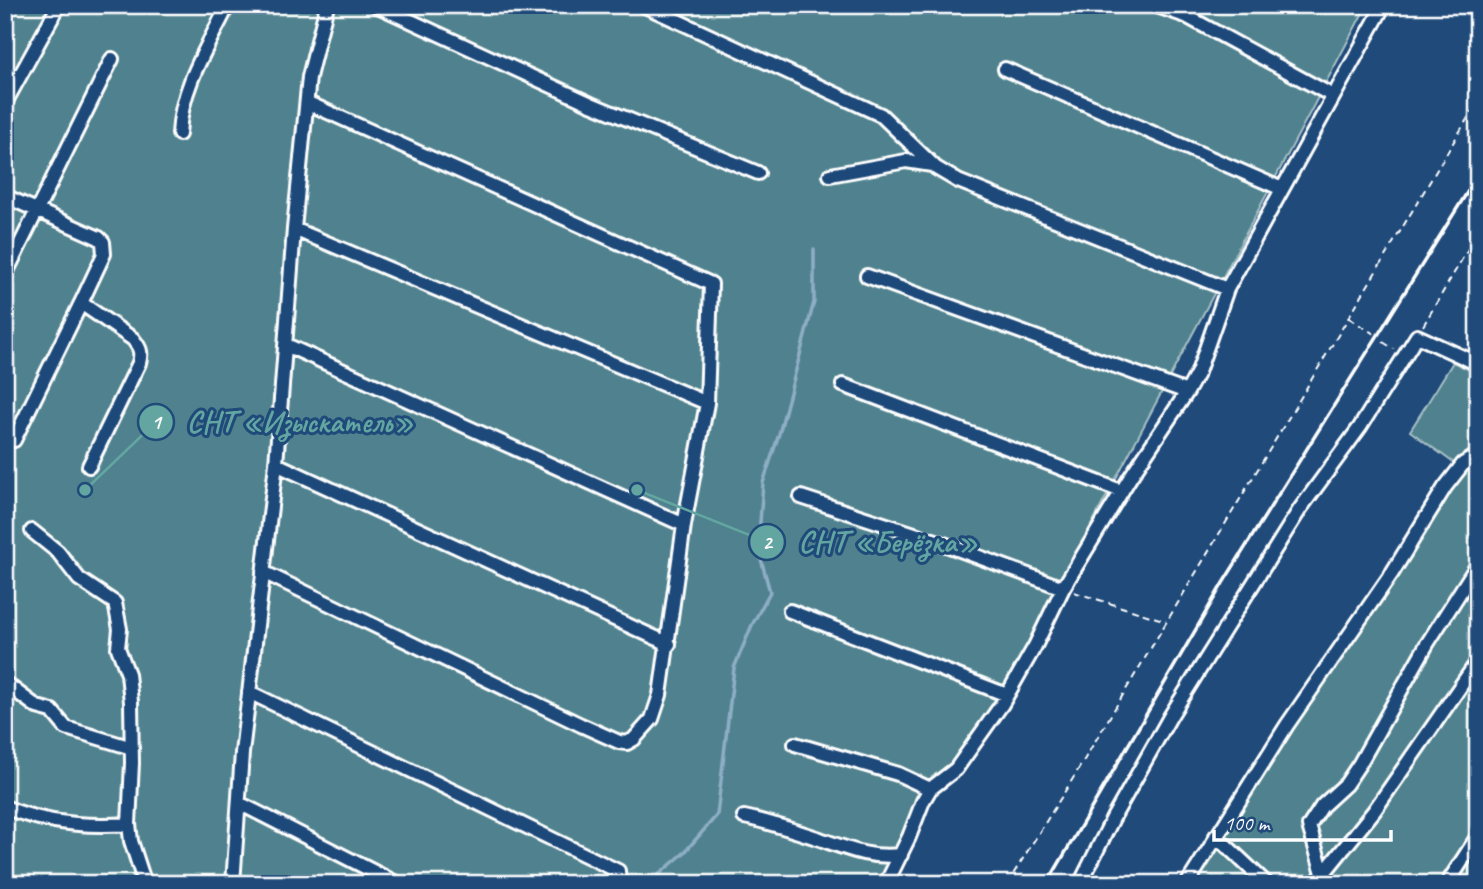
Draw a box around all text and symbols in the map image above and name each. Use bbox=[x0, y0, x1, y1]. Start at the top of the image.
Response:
callout: СНТ «Изыскатель» bbox=[138, 396, 428, 447]
text: СНТ «Изыскатель» bbox=[187, 403, 414, 442]
text: 1 bbox=[151, 409, 163, 435]
callout: СНТ «Берёзка» bbox=[750, 516, 992, 567]
text: СНТ «Берёзка» bbox=[799, 523, 978, 562]
text: 2 bbox=[762, 529, 774, 555]
scale bar bbox=[1214, 798, 1390, 842]
text: 100 m bbox=[1224, 810, 1271, 836]

